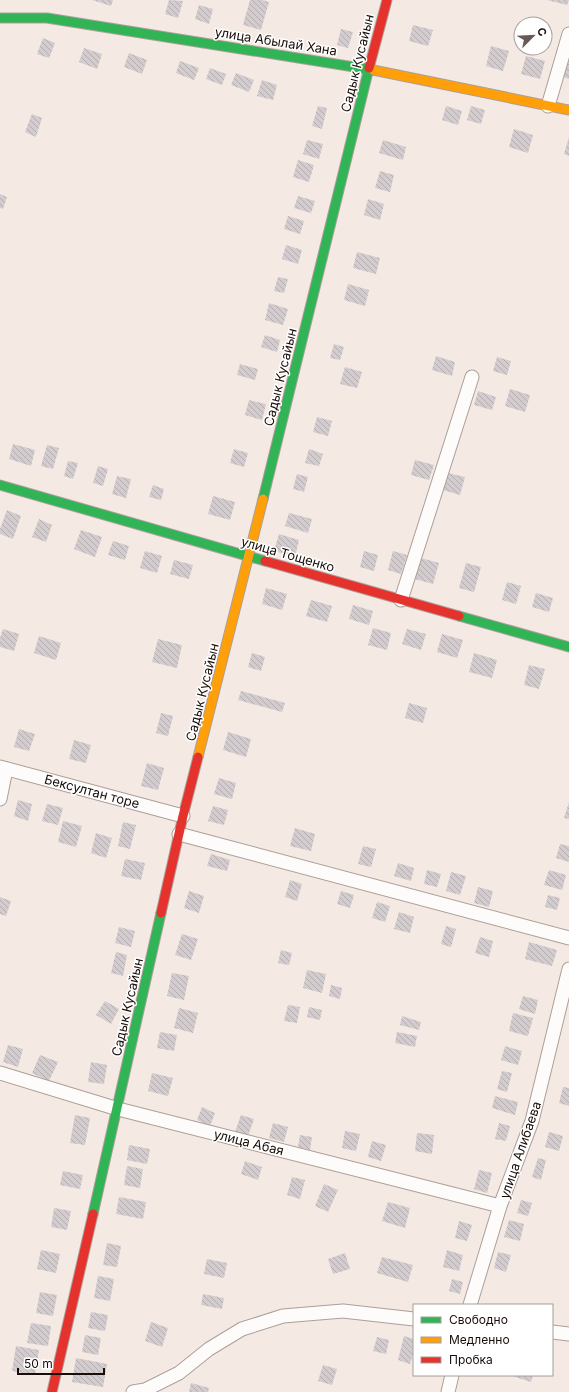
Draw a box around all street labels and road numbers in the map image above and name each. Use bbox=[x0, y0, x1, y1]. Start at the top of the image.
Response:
street label: Садык Кусайын bbox=[337, 12, 377, 114]
street label: улица Абылай Хана bbox=[214, 23, 338, 59]
street label: Садык Кусайын bbox=[260, 326, 300, 428]
street label: улица Тощенко bbox=[239, 533, 337, 575]
street label: Садык Кусайын bbox=[182, 641, 222, 743]
street label: Бексултан торе bbox=[43, 771, 141, 811]
street label: Садык Кусайын bbox=[108, 956, 146, 1058]
street label: улица Алибаева bbox=[496, 1099, 544, 1201]
street label: улица Абая bbox=[212, 1126, 286, 1158]

